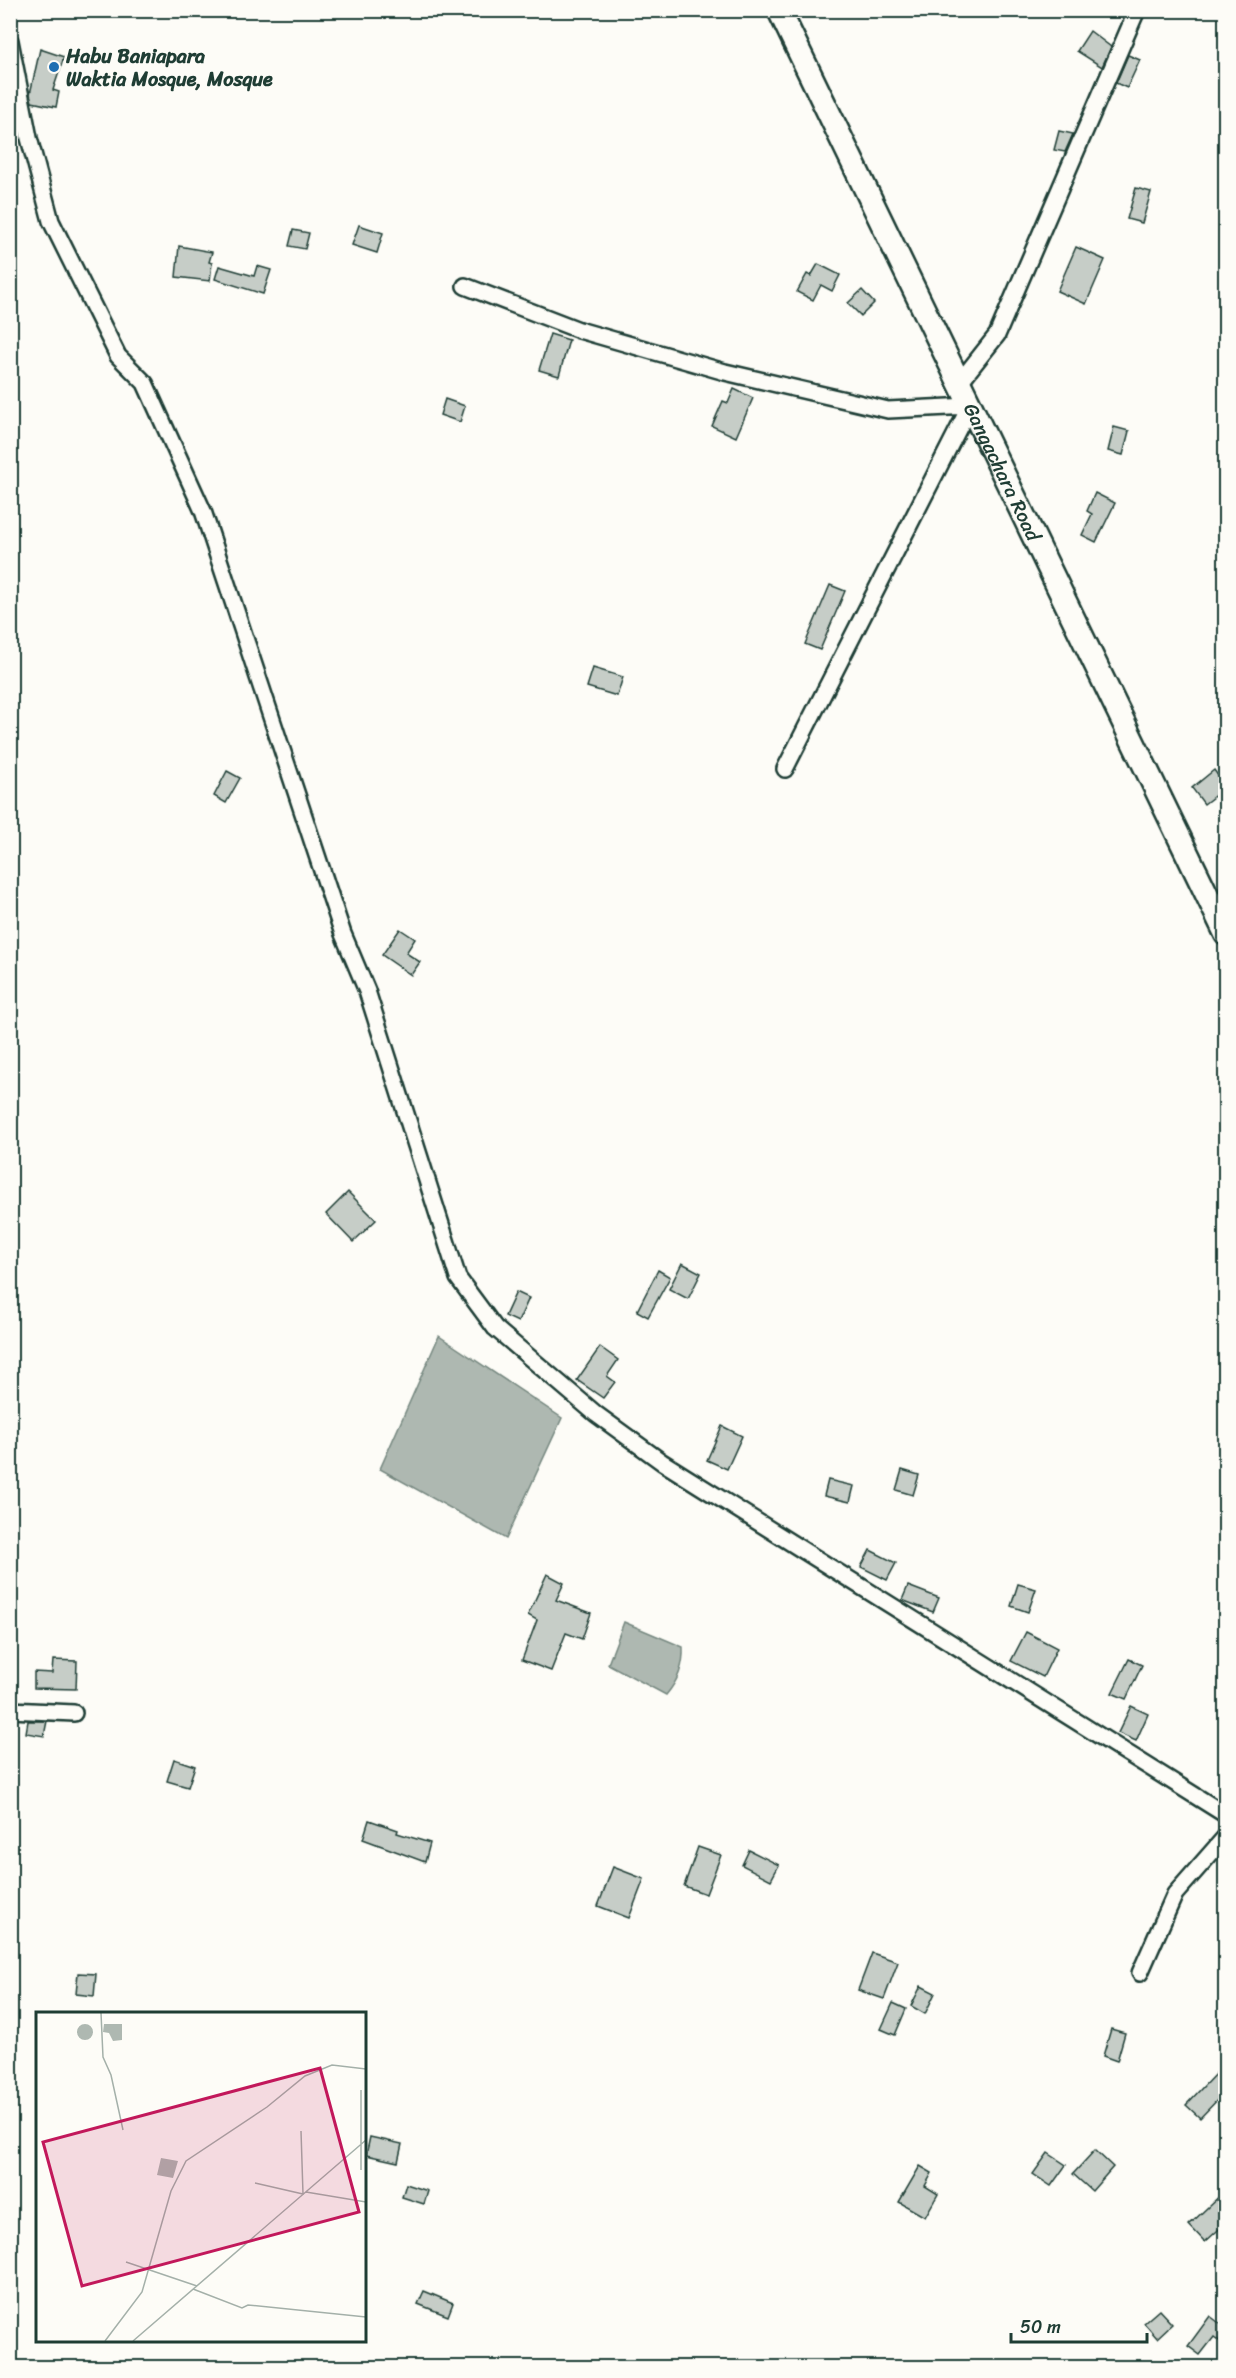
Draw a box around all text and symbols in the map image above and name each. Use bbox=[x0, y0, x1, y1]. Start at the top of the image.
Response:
place label: Habu Baniapara Waktia Mosque, Mosque bbox=[65, 39, 273, 97]
marker: Habu Baniapara Waktia Mosque, Mosque bbox=[47, 60, 61, 74]
street label: Gangachara Road bbox=[953, 397, 1051, 549]
inset map bbox=[36, 2012, 366, 2342]
scale bar bbox=[1011, 2306, 1148, 2344]
text: 50 m bbox=[1020, 2311, 1061, 2343]

